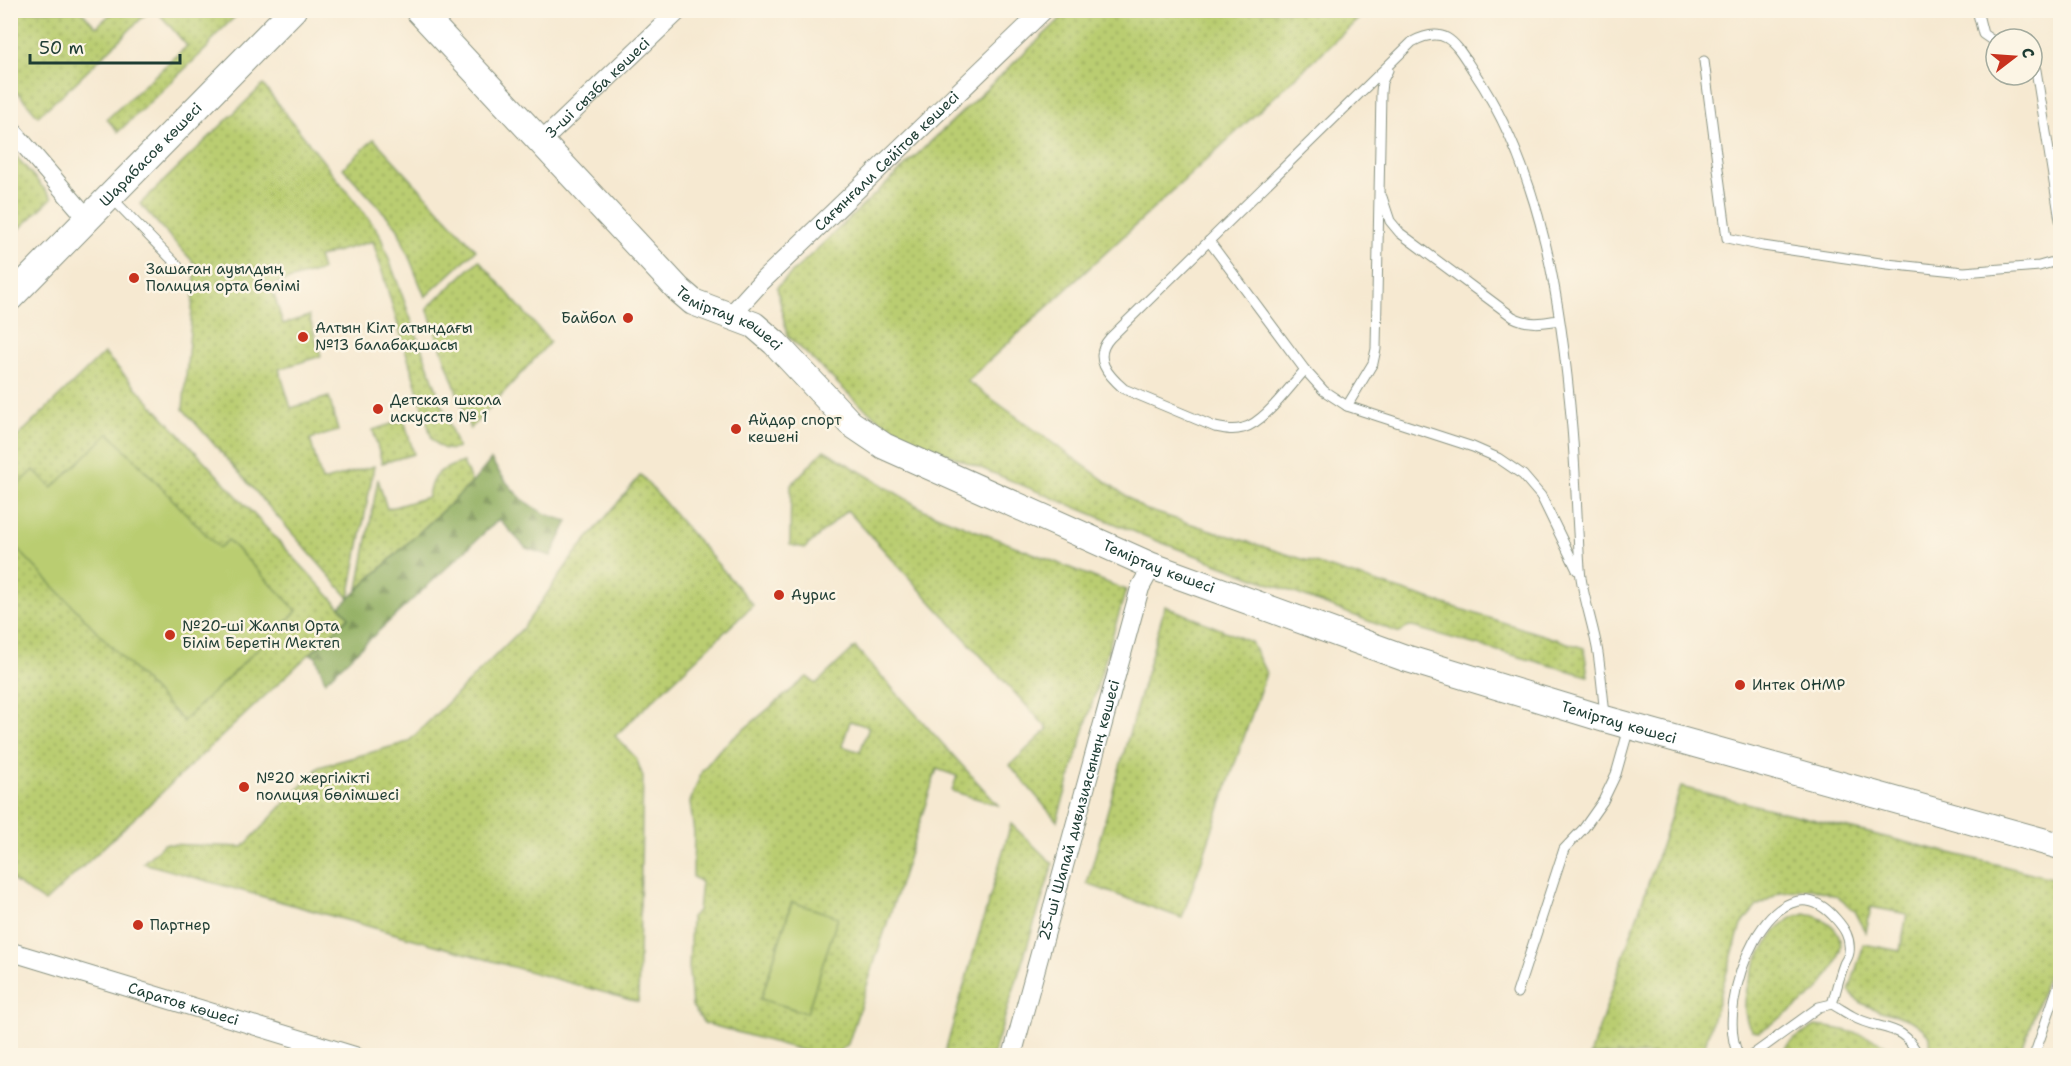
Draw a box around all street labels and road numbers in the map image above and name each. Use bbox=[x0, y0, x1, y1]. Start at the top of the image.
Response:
street label: 3-ші сызба көшесі bbox=[541, 33, 654, 143]
street label: Сағынғали Сейітов көшесі bbox=[810, 87, 964, 236]
street label: Шарабасов көшесі bbox=[95, 98, 207, 211]
street label: Теміртау көшесі bbox=[671, 281, 787, 355]
street label: Теміртау көшесі bbox=[1099, 535, 1218, 598]
street label: 25-ші Шапай дивизиясының көшесі bbox=[1034, 678, 1124, 943]
street label: Теміртау көшесі bbox=[1559, 696, 1679, 749]
street label: Саратов көшесі bbox=[126, 978, 241, 1030]

